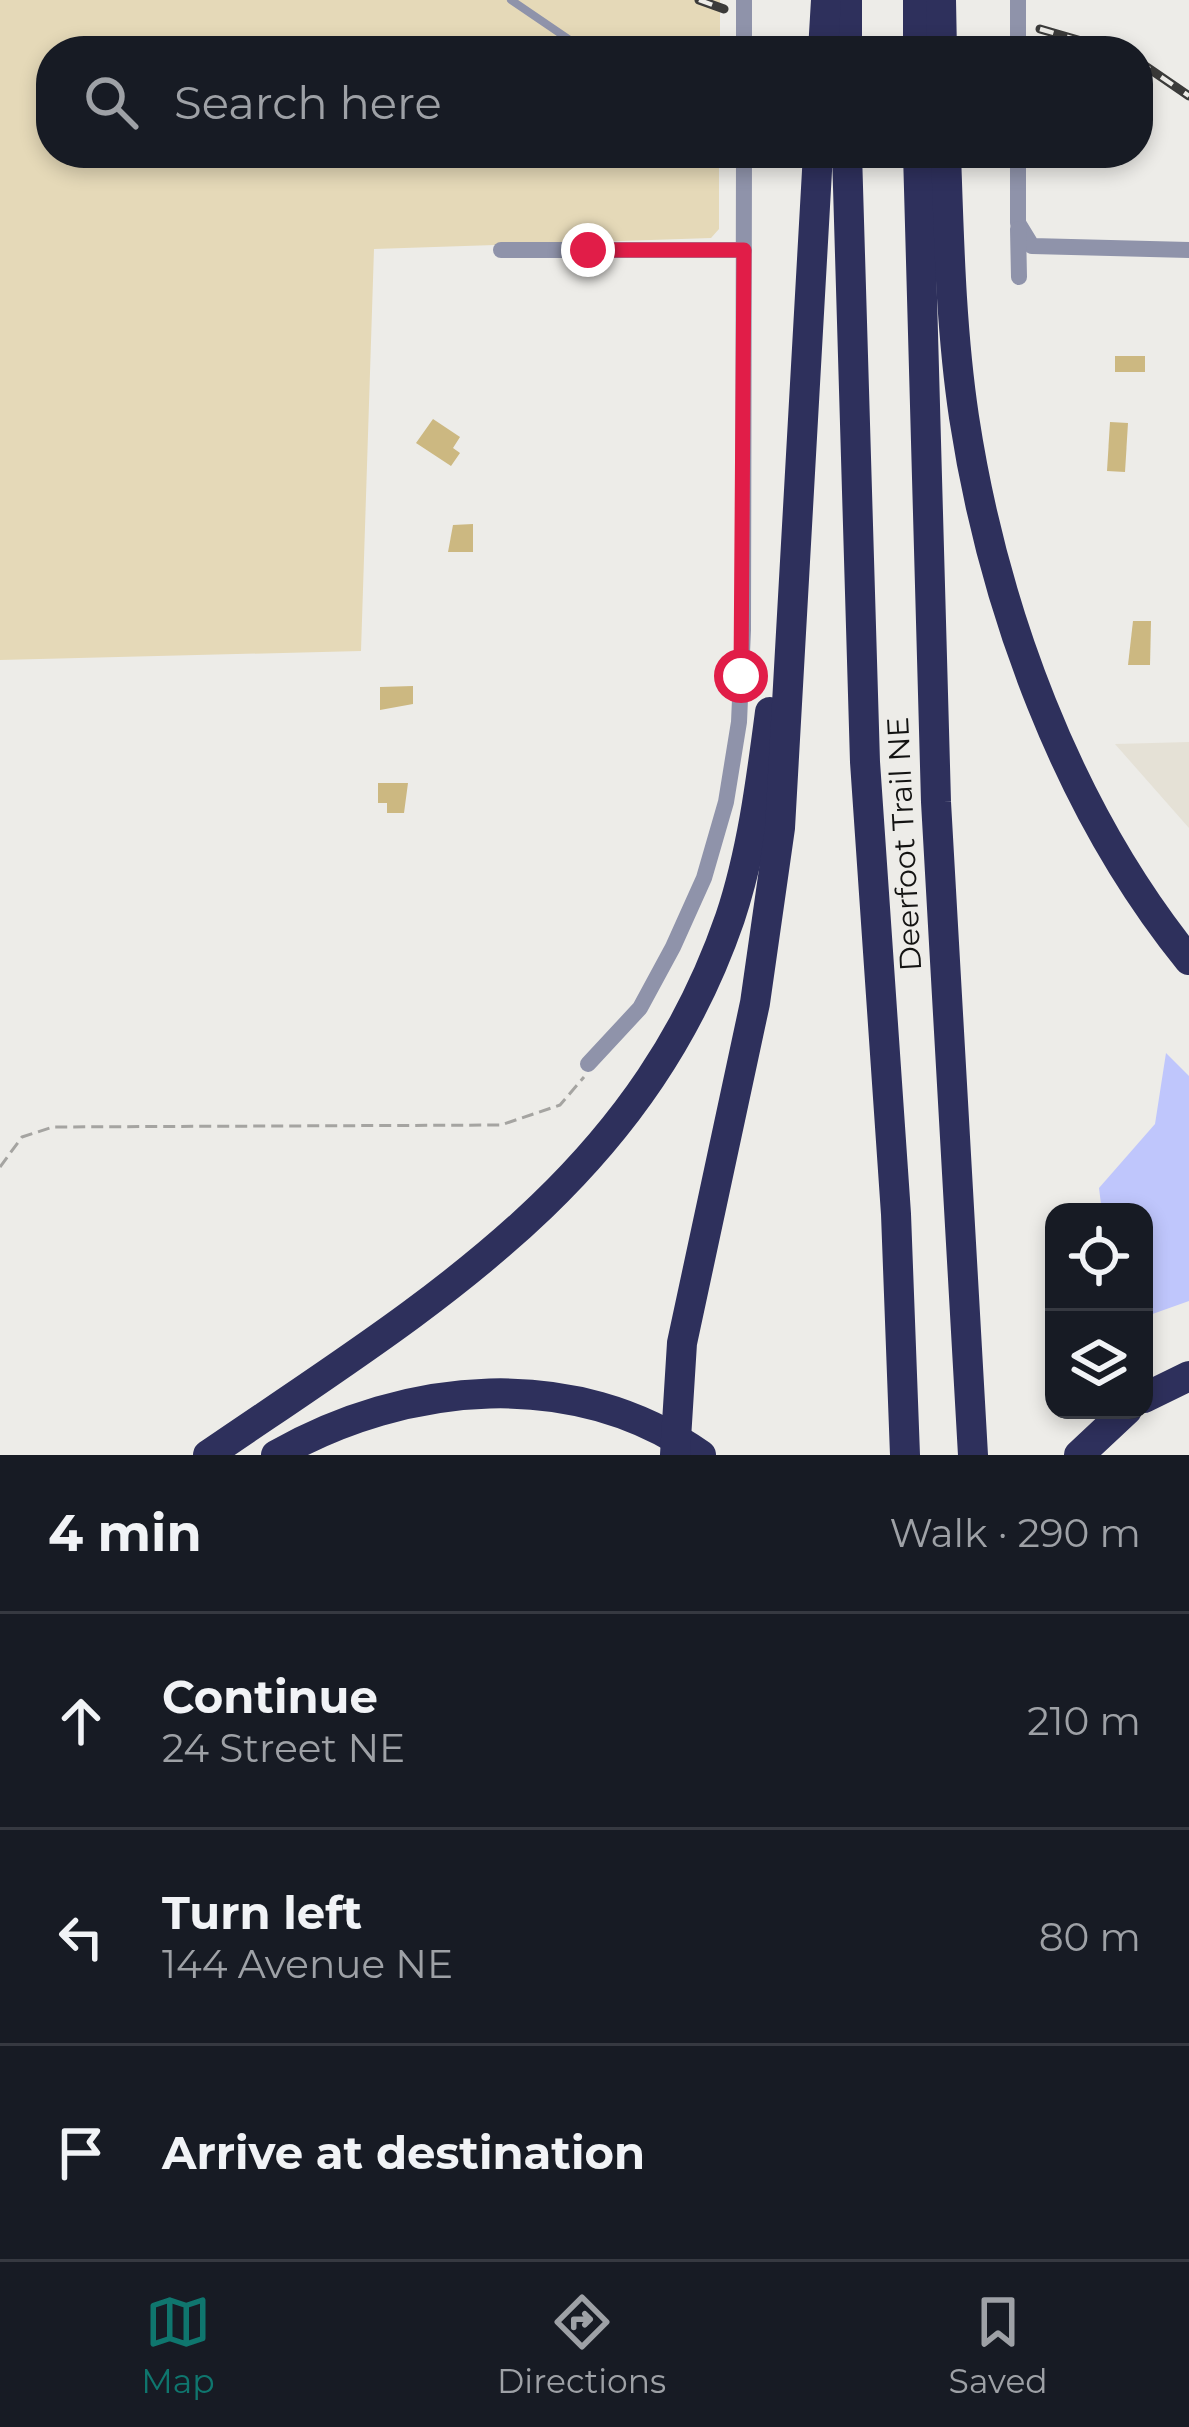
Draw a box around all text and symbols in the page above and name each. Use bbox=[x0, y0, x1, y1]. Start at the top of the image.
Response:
search box bbox=[36, 36, 1153, 168]
icon: search bbox=[78, 69, 144, 135]
text: Search here bbox=[174, 75, 442, 130]
route end bbox=[561, 223, 615, 277]
route start bbox=[714, 649, 768, 703]
street label: Deerfoot Trail NE bbox=[879, 716, 929, 972]
map controls bbox=[1045, 1203, 1153, 1419]
button: locate bbox=[1045, 1203, 1153, 1311]
button: layers bbox=[1045, 1311, 1153, 1419]
text: 4 min bbox=[48, 1502, 202, 1564]
text: Walk · 290 m bbox=[889, 1509, 1141, 1557]
text: Continue bbox=[162, 1669, 378, 1724]
icon: ahead bbox=[48, 1688, 114, 1754]
text: 210 m bbox=[1027, 1697, 1141, 1745]
text: 24 Street NE bbox=[162, 1724, 405, 1772]
text: Turn left bbox=[162, 1885, 362, 1940]
icon: left bbox=[48, 1904, 114, 1970]
text: 80 m bbox=[1039, 1913, 1141, 1961]
text: 144 Avenue NE bbox=[162, 1940, 453, 1988]
icon: arrive bbox=[48, 2120, 114, 2186]
text: Arrive at destination bbox=[162, 2125, 645, 2180]
tab: Map bbox=[141, 2289, 215, 2401]
tab: Directions bbox=[497, 2289, 666, 2401]
tab: Saved bbox=[949, 2289, 1048, 2401]

